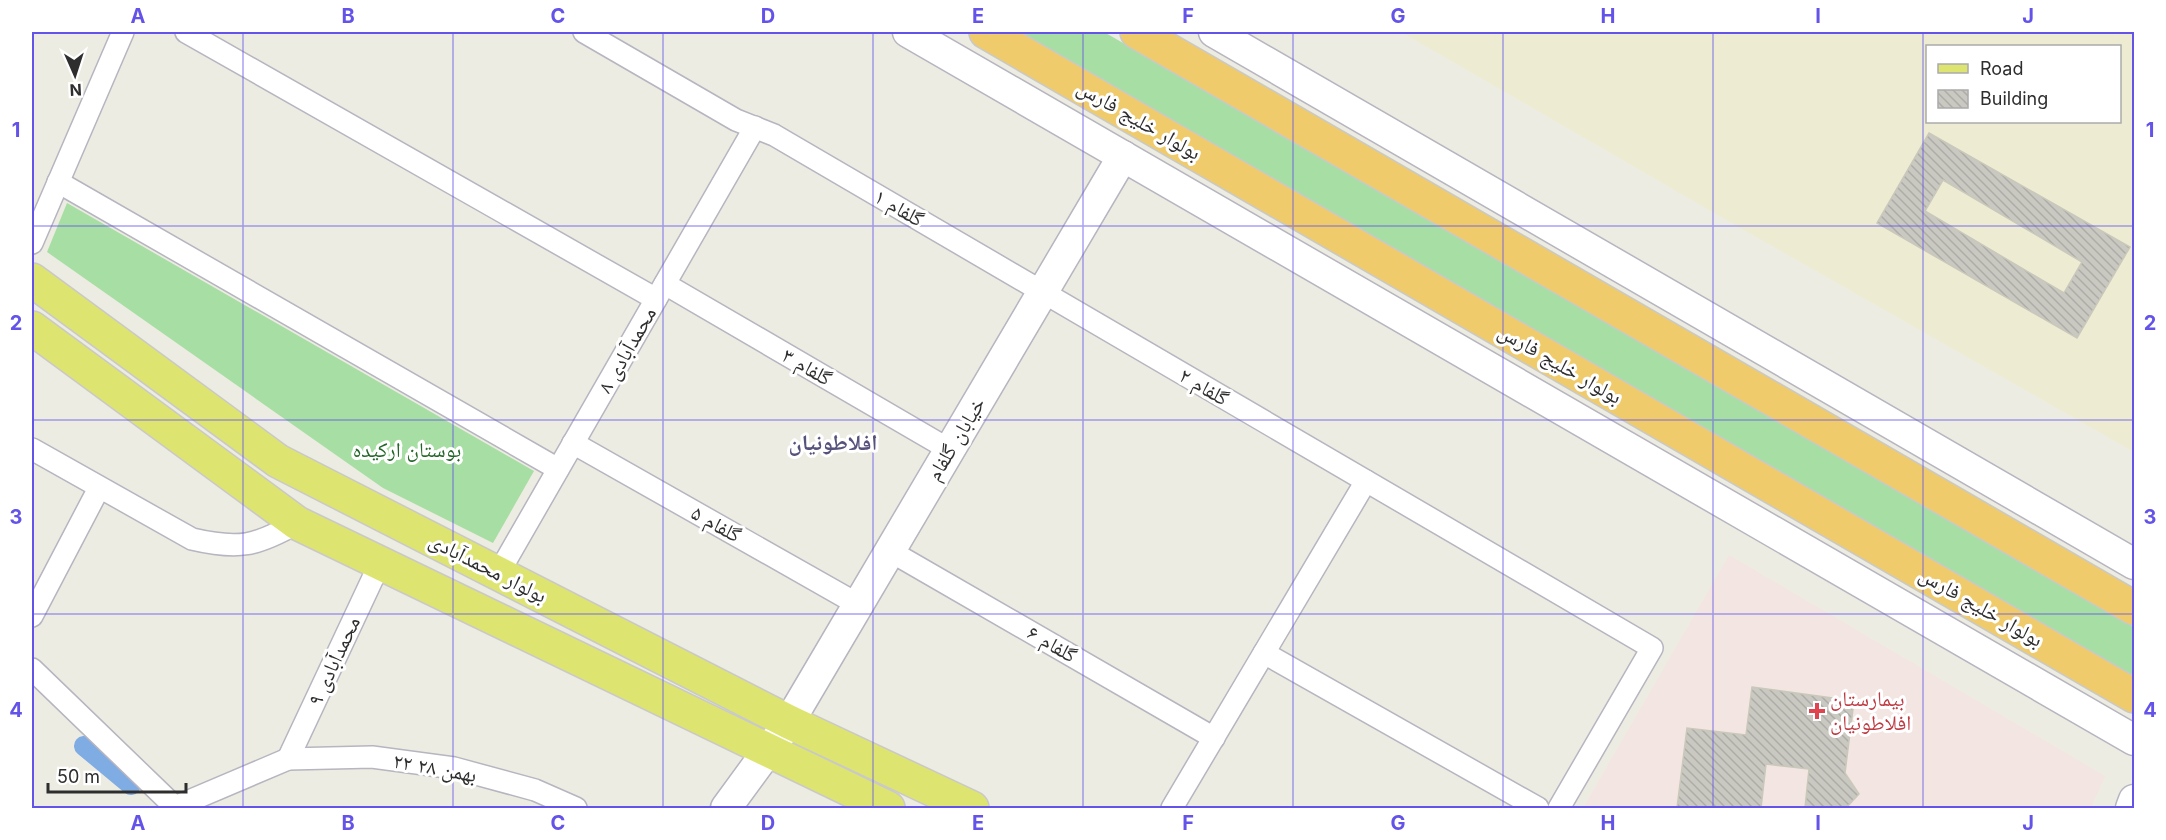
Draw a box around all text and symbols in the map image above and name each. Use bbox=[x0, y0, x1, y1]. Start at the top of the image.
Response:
text: A bbox=[131, 4, 146, 28]
text: B bbox=[341, 4, 355, 28]
text: C bbox=[551, 4, 565, 28]
text: D bbox=[761, 4, 775, 28]
text: E bbox=[972, 4, 984, 28]
text: F bbox=[1182, 4, 1194, 28]
text: G bbox=[1390, 4, 1406, 28]
text: H bbox=[1601, 4, 1615, 28]
text: I bbox=[1815, 4, 1821, 28]
text: J bbox=[2022, 4, 2034, 28]
north arrow bbox=[45, 45, 105, 105]
legend bbox=[1926, 45, 2121, 123]
text: Road bbox=[1980, 58, 2023, 79]
street label: بولوار خلیج فارس bbox=[1073, 74, 1205, 166]
text: N bbox=[69, 80, 82, 100]
text: Building bbox=[1980, 88, 2048, 109]
text: 1 bbox=[12, 118, 20, 142]
text: 1 bbox=[2146, 118, 2154, 142]
street label: گلفام ۱ bbox=[869, 184, 929, 233]
street label: محمدآبادی ۸ bbox=[592, 302, 661, 397]
text: 2 bbox=[10, 311, 22, 335]
text: 2 bbox=[2144, 311, 2156, 335]
street label: بولوار خلیج فارس bbox=[1494, 318, 1626, 410]
street label: گلفام ۳ bbox=[777, 343, 837, 392]
street label: گلفام ۲ bbox=[1174, 363, 1234, 412]
street label: خیابان گلفام bbox=[921, 392, 992, 486]
district label: افلاطونیان bbox=[788, 429, 878, 456]
park label: بوستان ارکیده bbox=[353, 437, 461, 462]
street label: گلفام ۵ bbox=[686, 500, 746, 549]
text: 3 bbox=[10, 505, 22, 529]
text: 3 bbox=[2144, 505, 2156, 529]
street label: بولوار محمدآبادی bbox=[425, 527, 551, 608]
street label: بولوار خلیج فارس bbox=[1915, 561, 2047, 653]
street label: محمدآبادی ۹ bbox=[302, 612, 365, 709]
street label: گلفام ۶ bbox=[1022, 620, 1082, 669]
place label: بیمارستان افلاطونیان bbox=[1830, 686, 1911, 735]
text: 4 bbox=[9, 698, 23, 722]
text: 4 bbox=[2143, 698, 2157, 722]
marker: بیمارستان افلاطونیان bbox=[1808, 702, 1826, 720]
street label: ۲۲ بهمن ۲۸ bbox=[391, 748, 479, 788]
scale bar bbox=[48, 756, 186, 794]
text: 50 m bbox=[57, 766, 100, 787]
text: A bbox=[131, 811, 146, 835]
text: B bbox=[341, 811, 355, 835]
text: C bbox=[551, 811, 565, 835]
text: D bbox=[761, 811, 775, 835]
text: E bbox=[972, 811, 984, 835]
text: F bbox=[1182, 811, 1194, 835]
text: G bbox=[1390, 811, 1406, 835]
text: H bbox=[1601, 811, 1615, 835]
text: I bbox=[1815, 811, 1821, 835]
text: J bbox=[2022, 811, 2034, 835]

